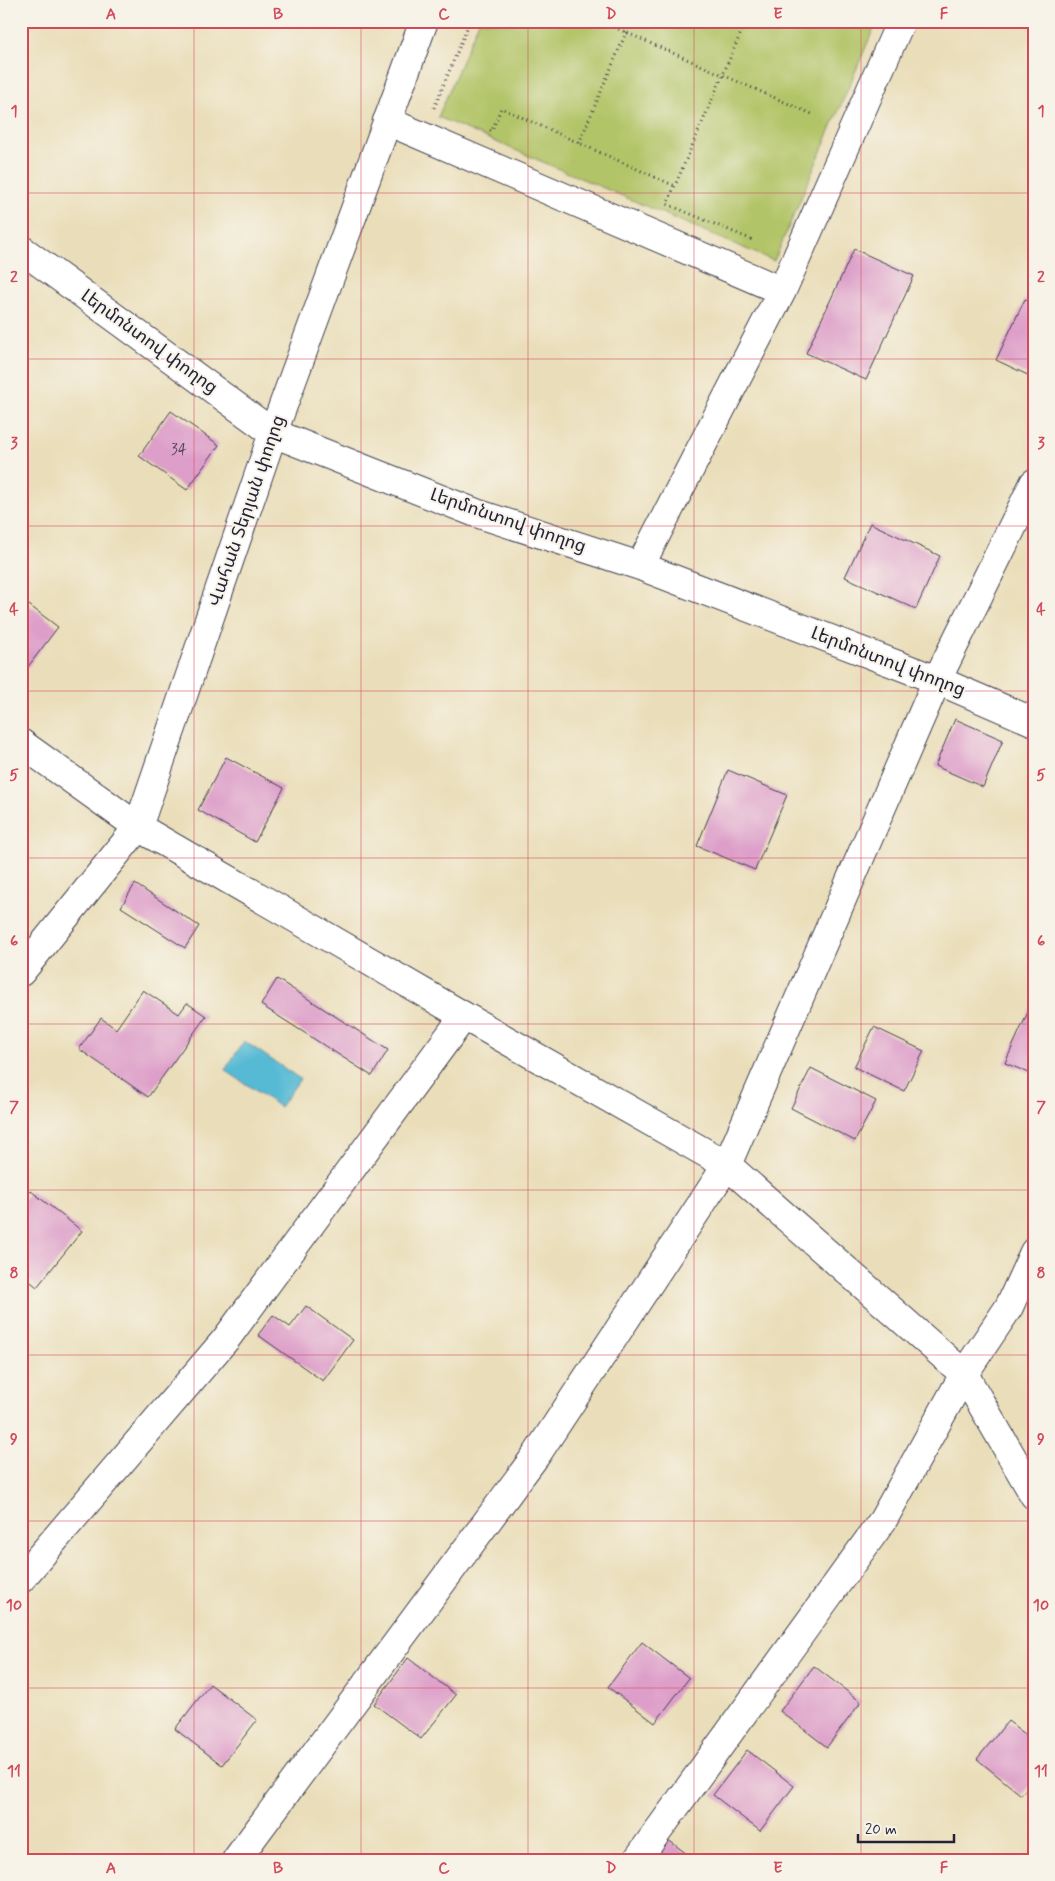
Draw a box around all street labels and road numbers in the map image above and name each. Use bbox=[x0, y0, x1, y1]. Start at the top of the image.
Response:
street label: Լերմոնտով փողոց bbox=[76, 284, 222, 400]
street label: Վահան Տերյան փողոց bbox=[203, 412, 291, 610]
street label: Լերմոնտով փողոց bbox=[427, 483, 589, 559]
street label: Լերմոնտով փողոց bbox=[807, 621, 969, 703]

